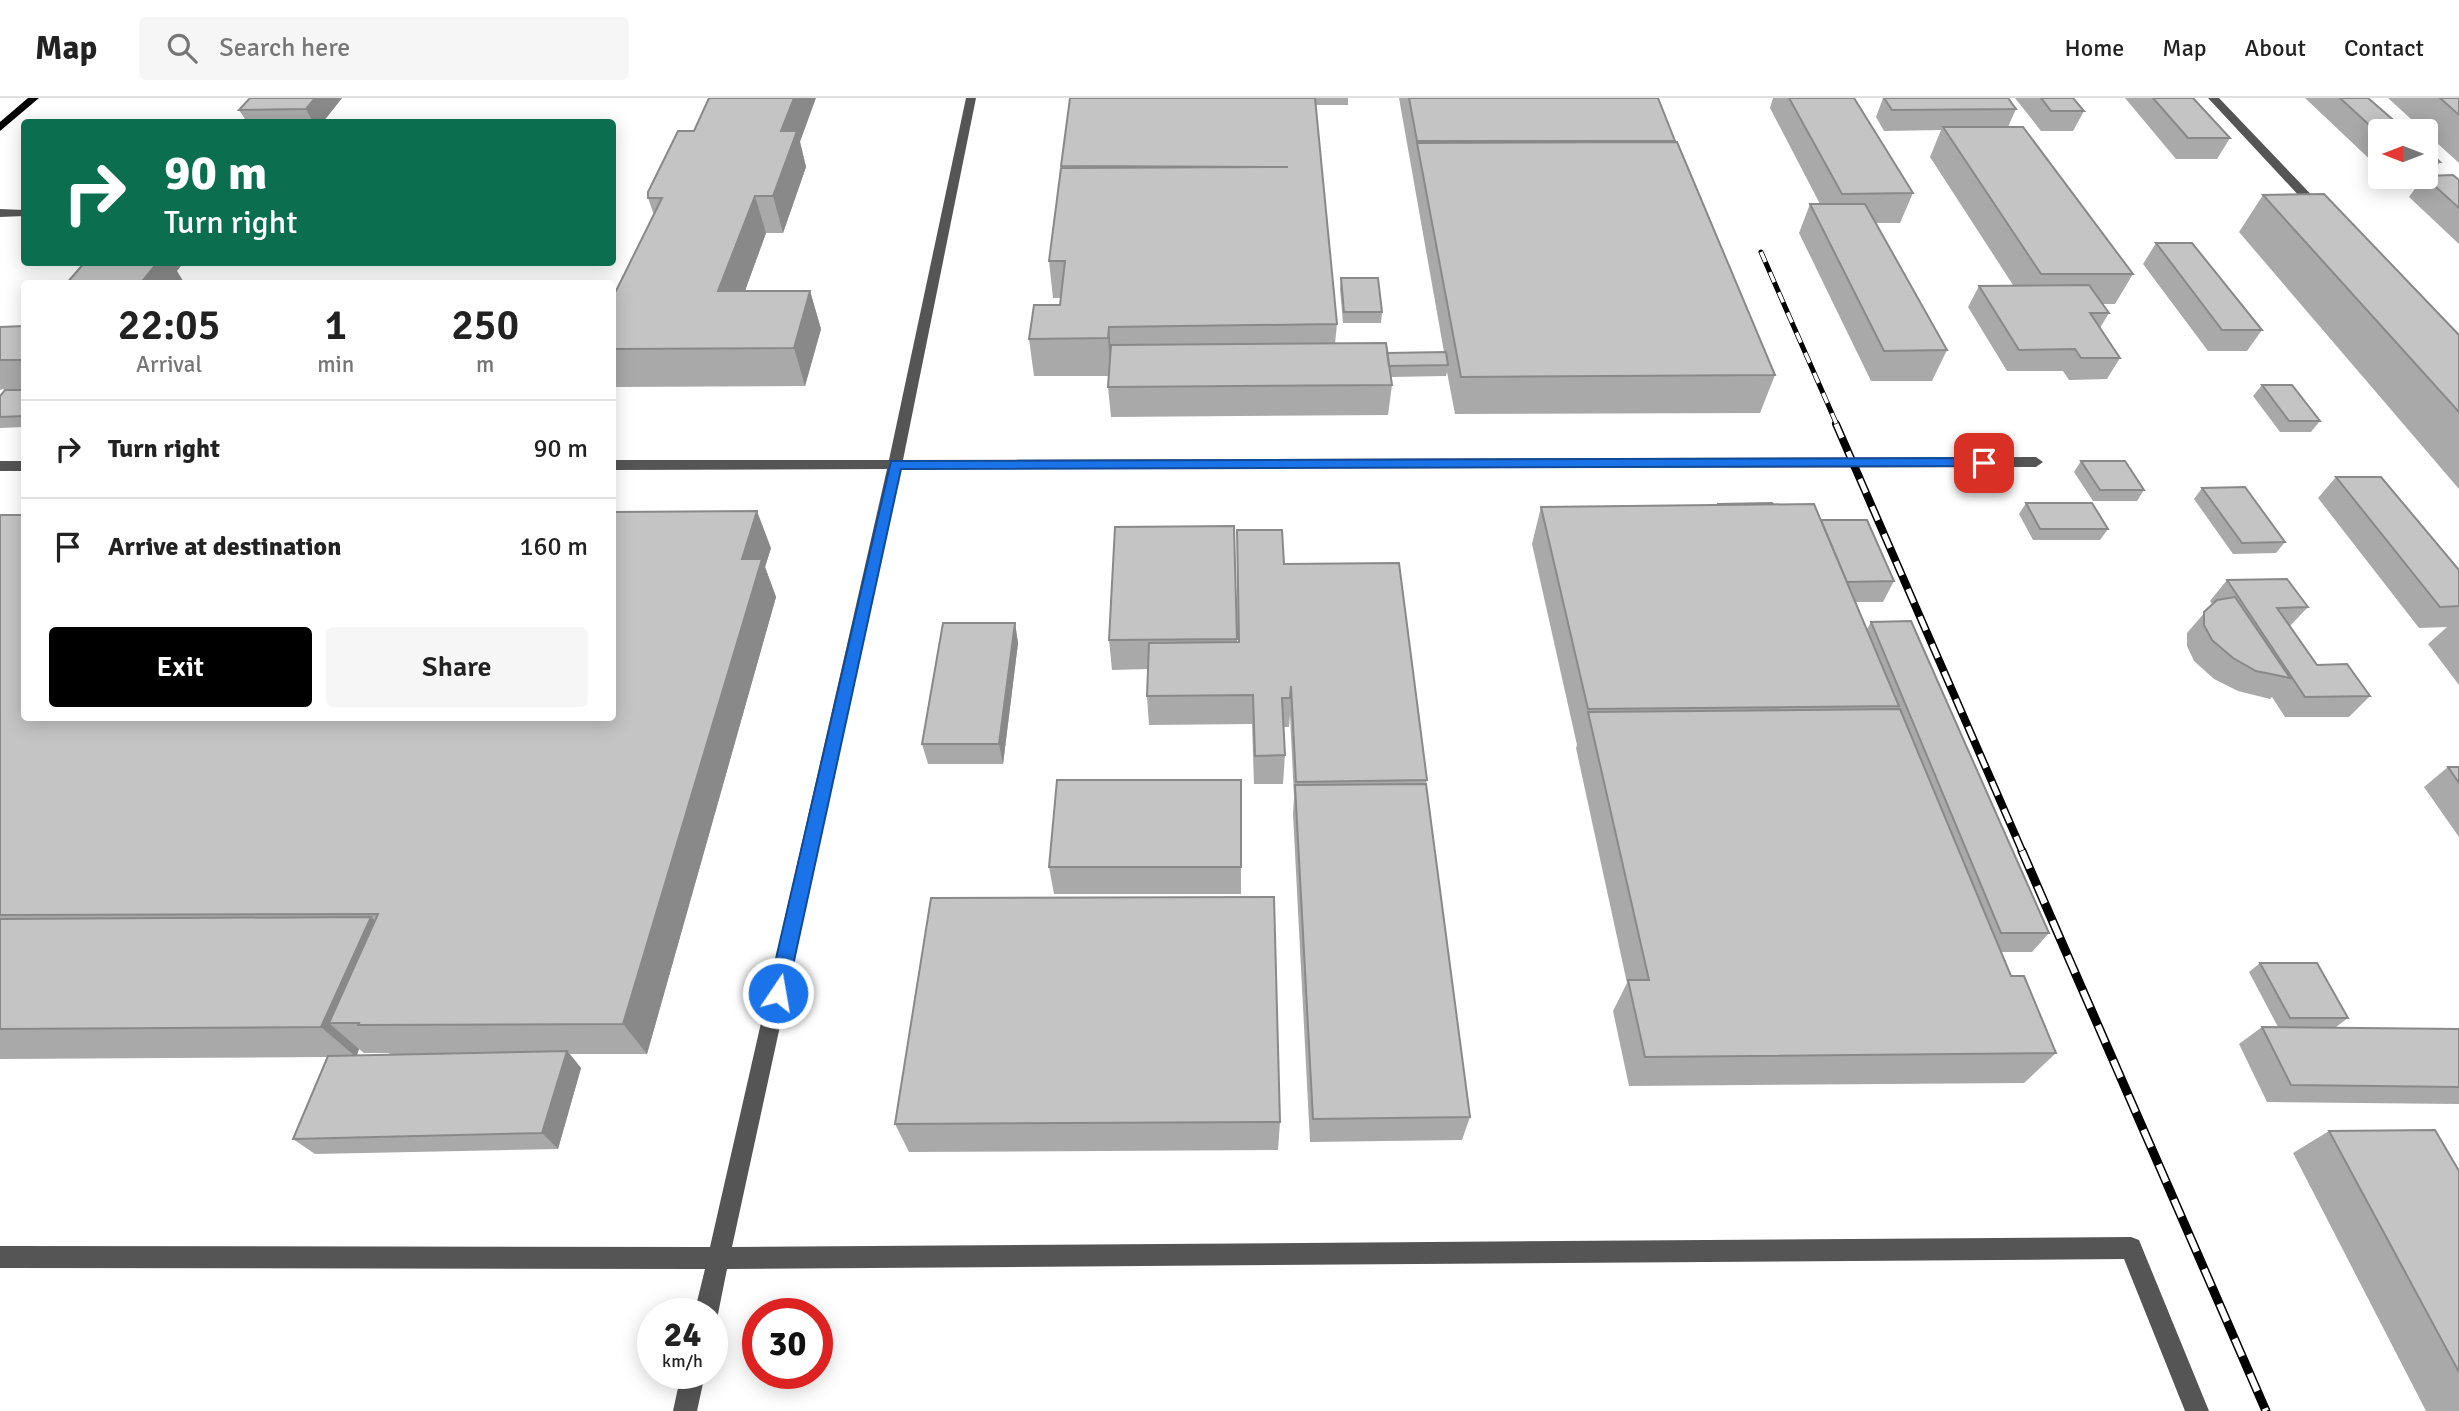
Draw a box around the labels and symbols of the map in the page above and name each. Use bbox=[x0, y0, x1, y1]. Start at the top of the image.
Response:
north arrow bbox=[2368, 119, 2438, 189]
pin bbox=[1954, 433, 2014, 493]
position arrow bbox=[741, 956, 815, 1030]
speed limit sign: 30 bbox=[742, 1298, 833, 1389]

